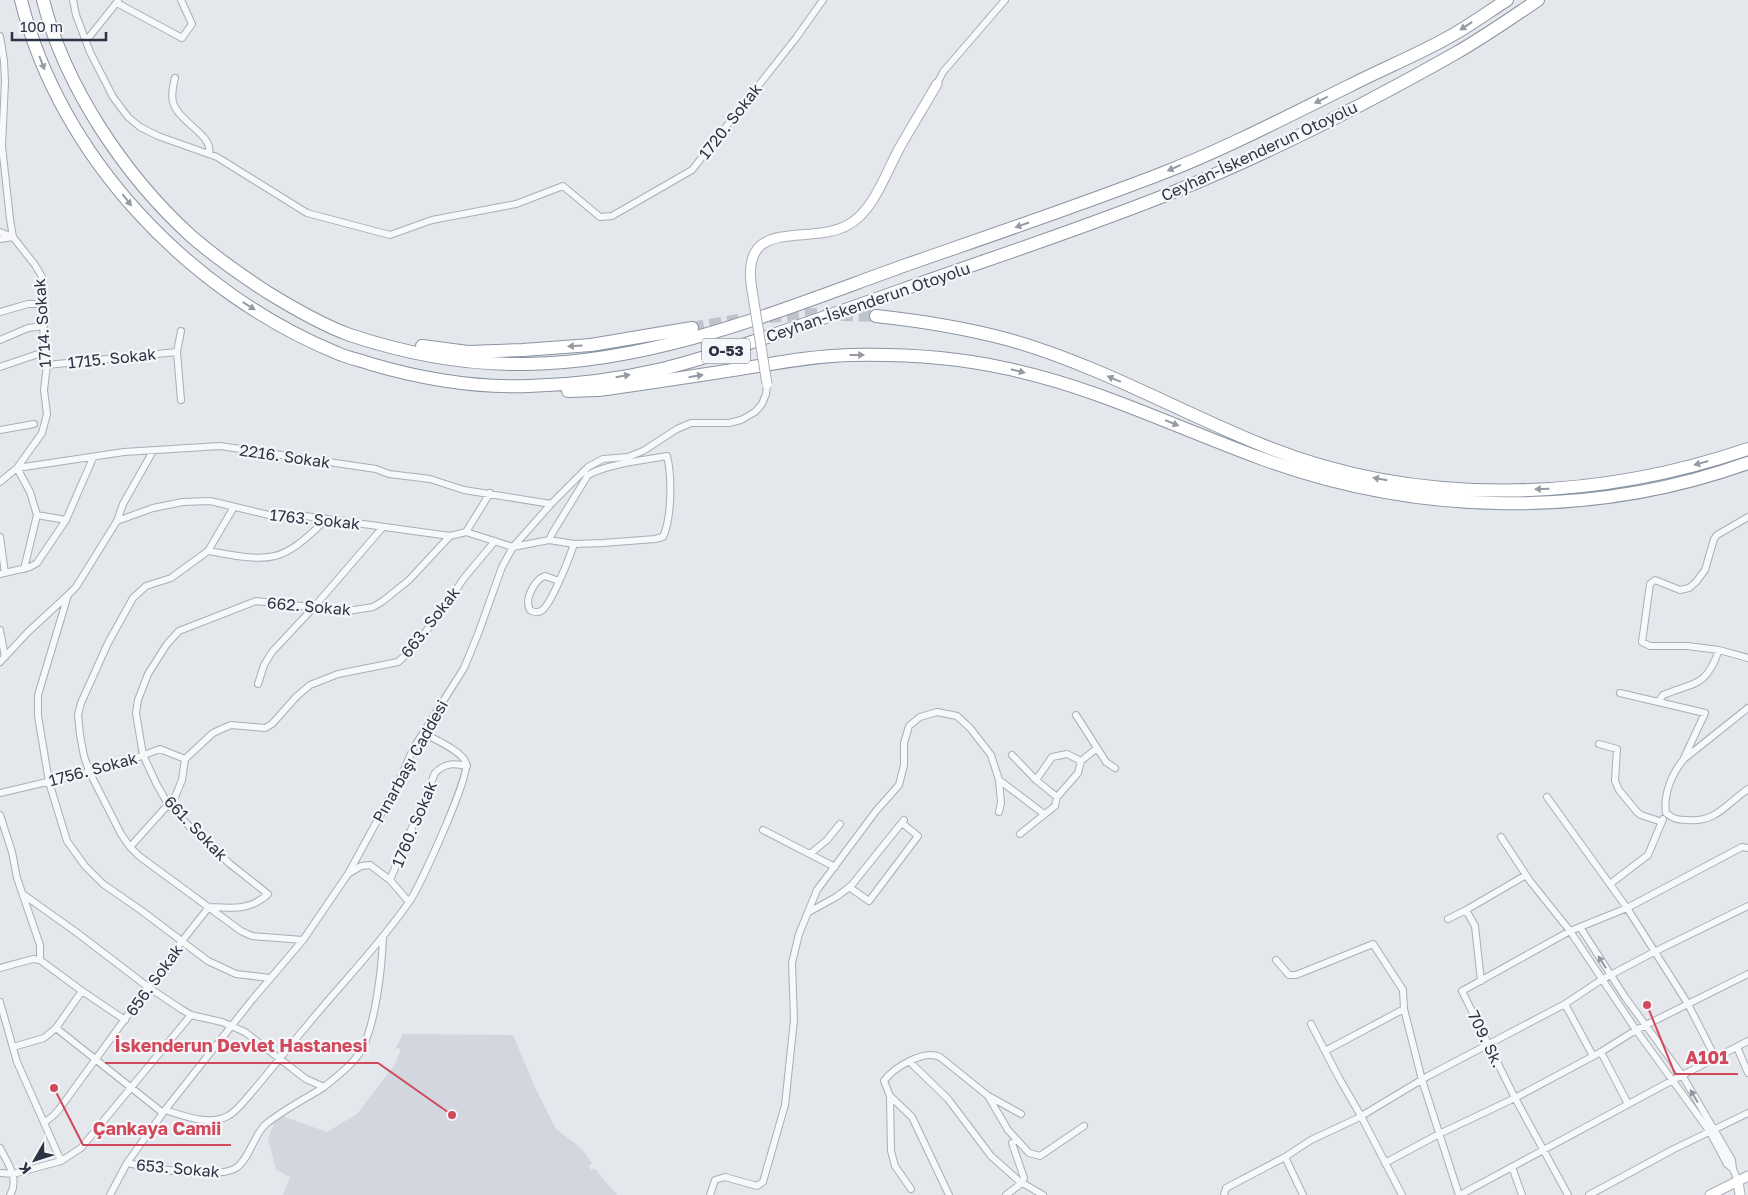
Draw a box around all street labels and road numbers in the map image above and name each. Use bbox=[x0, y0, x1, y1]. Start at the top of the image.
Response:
street label: 1720. Sokak bbox=[694, 79, 766, 163]
street label: Ceyhan-İskenderun Otoyolu bbox=[1158, 97, 1360, 205]
street label: Ceyhan-İskenderun Otoyolu bbox=[763, 258, 973, 346]
street label: 1714. Sokak bbox=[29, 278, 55, 368]
road number: O-53 bbox=[702, 338, 750, 364]
street label: 1715. Sokak bbox=[67, 343, 157, 373]
street label: 2216. Sokak bbox=[238, 440, 332, 472]
street label: 1763. Sokak bbox=[269, 504, 361, 534]
street label: 663. Sokak bbox=[396, 583, 464, 661]
street label: 662. Sokak bbox=[266, 592, 352, 620]
street label: Pınarbaşı Caddesi bbox=[368, 696, 452, 826]
street label: 1756. Sokak bbox=[47, 748, 139, 790]
street label: 1760. Sokak bbox=[387, 778, 441, 870]
street label: 661. Sokak bbox=[160, 791, 232, 865]
street label: 656. Sokak bbox=[121, 940, 187, 1020]
street label: 709. Sk. bbox=[1464, 1007, 1508, 1071]
street label: 653. Sokak bbox=[135, 1154, 221, 1182]

